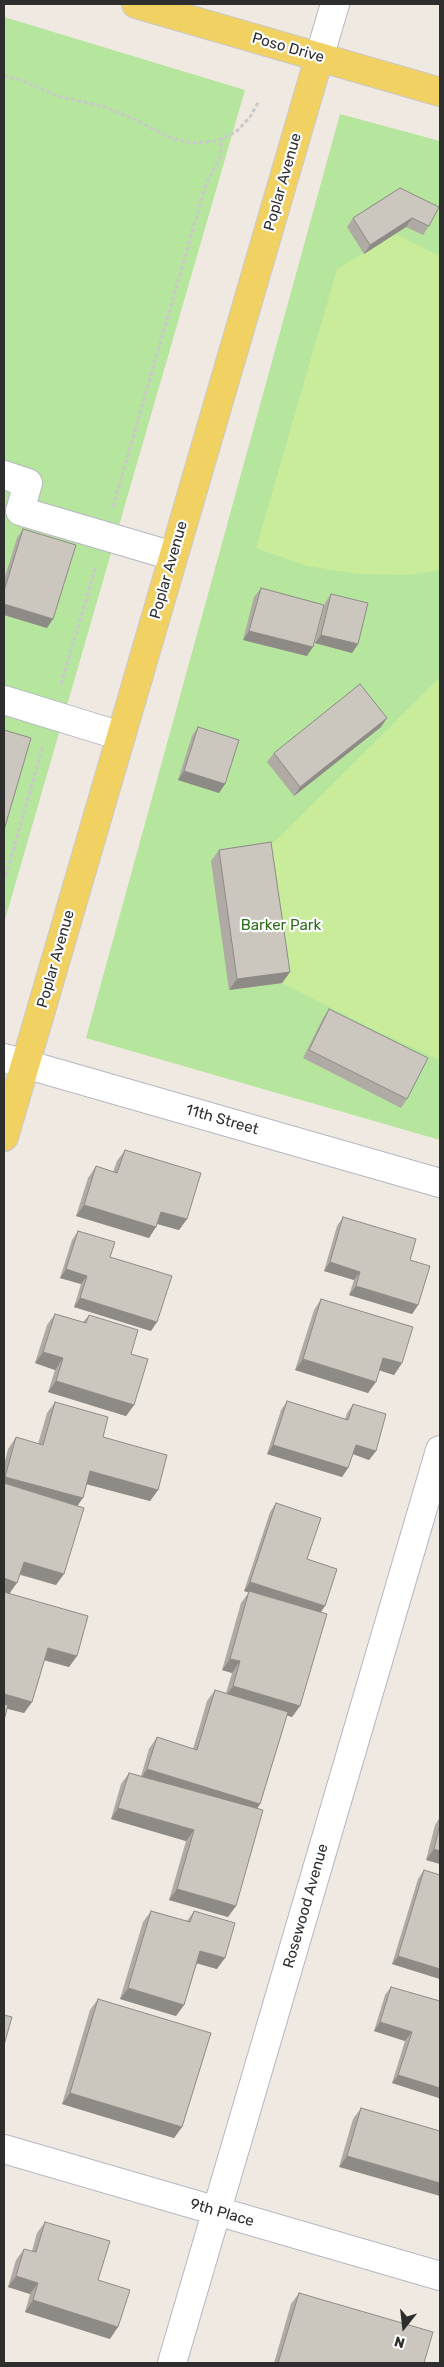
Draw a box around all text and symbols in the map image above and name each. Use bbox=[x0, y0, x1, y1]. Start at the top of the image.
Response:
street label: Poso Drive bbox=[250, 29, 326, 67]
street label: Poplar Avenue bbox=[260, 131, 306, 233]
street label: Poplar Avenue bbox=[146, 519, 192, 621]
street label: Poplar Avenue bbox=[33, 908, 79, 1010]
park label: Barker Park bbox=[241, 917, 321, 935]
street label: 11th Street bbox=[184, 1101, 260, 1139]
street label: Rosewood Avenue bbox=[280, 1842, 332, 1970]
street label: 9th Place bbox=[188, 2195, 256, 2231]
north arrow bbox=[379, 2302, 429, 2352]
text: N bbox=[393, 2332, 407, 2351]

